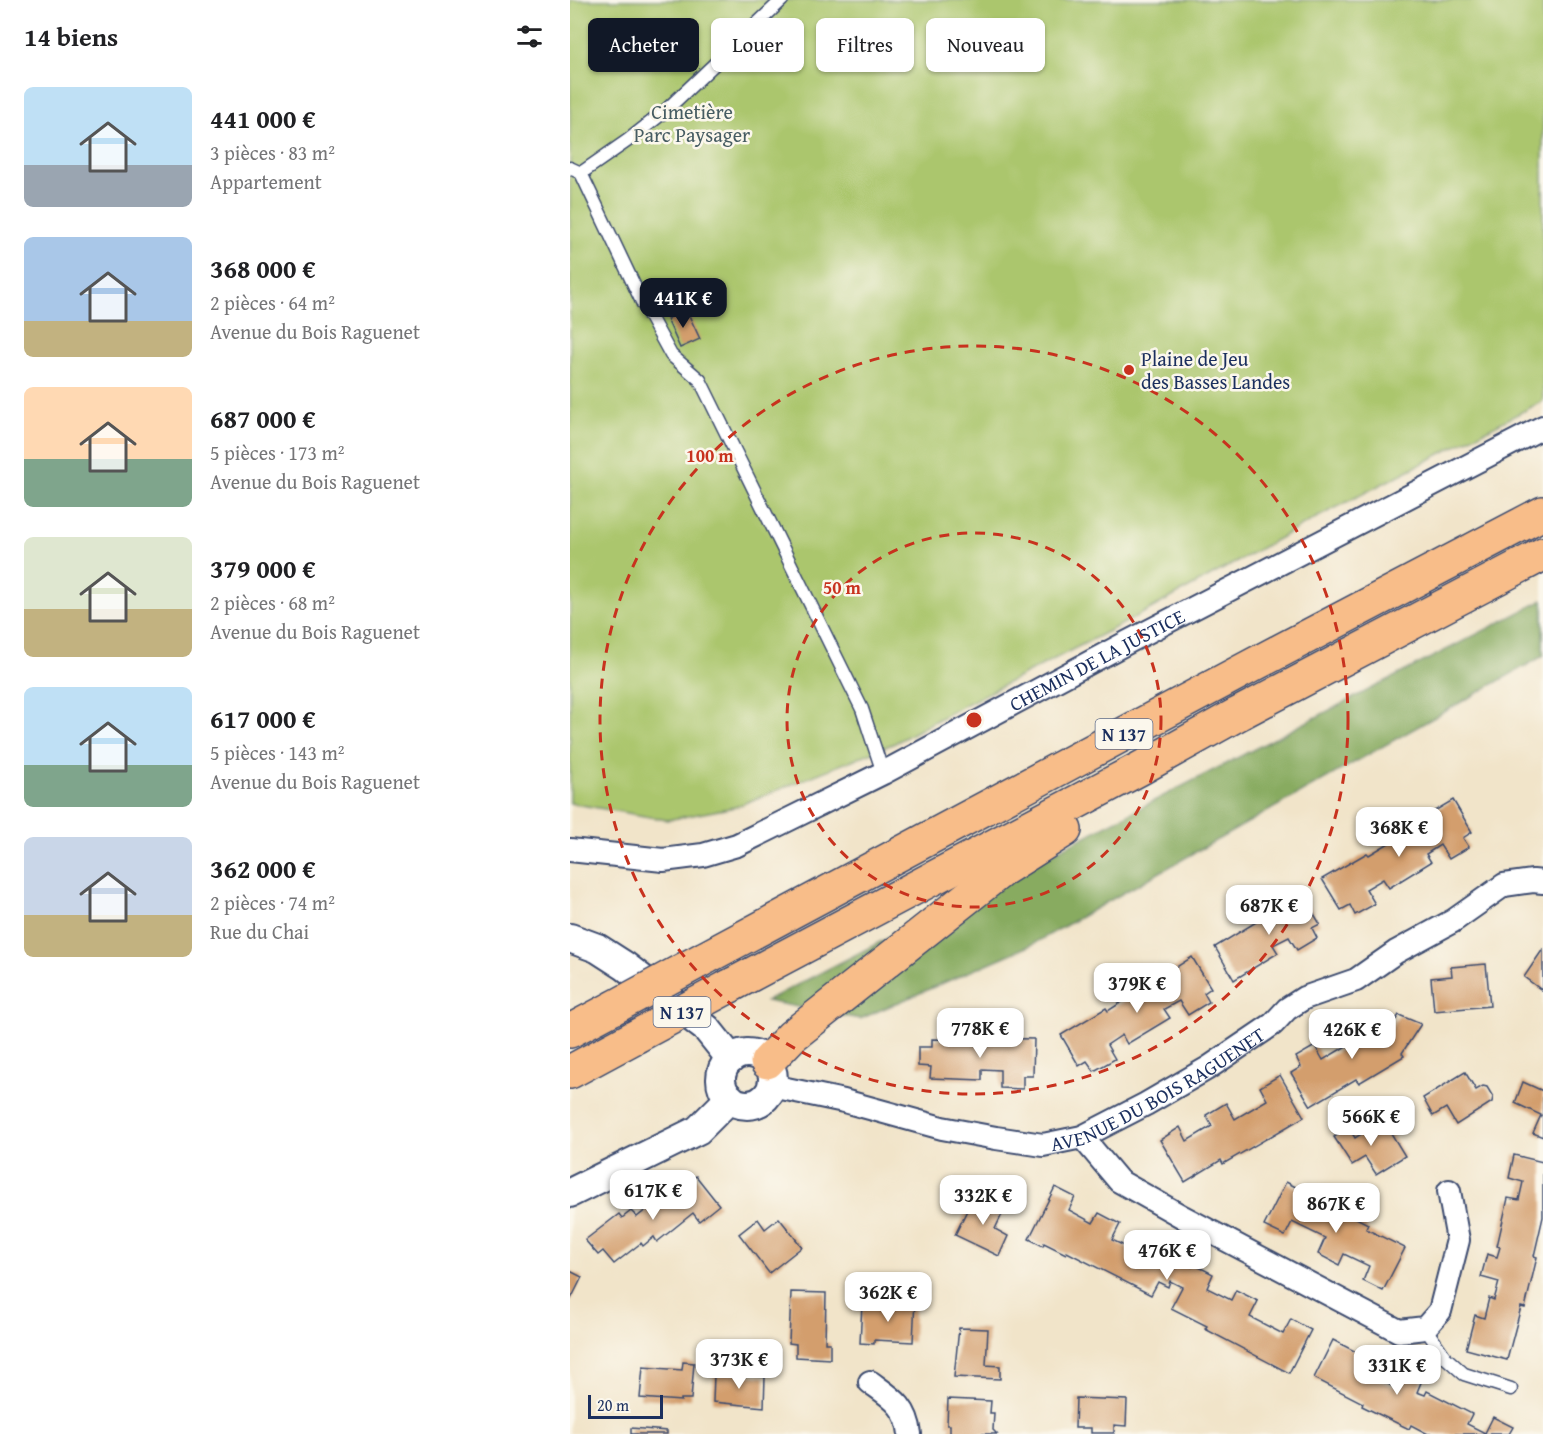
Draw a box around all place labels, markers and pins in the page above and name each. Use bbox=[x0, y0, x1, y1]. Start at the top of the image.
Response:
pin: 441K € bbox=[634, 278, 732, 329]
place label: Plaine de Jeu des Basses Landes bbox=[1141, 344, 1290, 396]
marker: Plaine de Jeu des Basses Landes bbox=[1122, 363, 1136, 377]
centre of rings bbox=[964, 710, 984, 730]
pin: 368K € bbox=[1350, 807, 1448, 858]
pin: 687K € bbox=[1220, 885, 1318, 936]
pin: 379K € bbox=[1088, 963, 1186, 1014]
pin: 778K € bbox=[931, 1008, 1029, 1059]
pin: 426K € bbox=[1303, 1009, 1401, 1060]
pin: 566K € bbox=[1322, 1096, 1420, 1147]
pin: 617K € bbox=[604, 1170, 702, 1221]
pin: 332K € bbox=[934, 1175, 1032, 1226]
pin: 867K € bbox=[1287, 1183, 1385, 1234]
pin: 476K € bbox=[1118, 1230, 1216, 1281]
pin: 362K € bbox=[839, 1272, 937, 1323]
pin: 373K € bbox=[690, 1339, 788, 1390]
pin: 331K € bbox=[1348, 1345, 1446, 1396]

